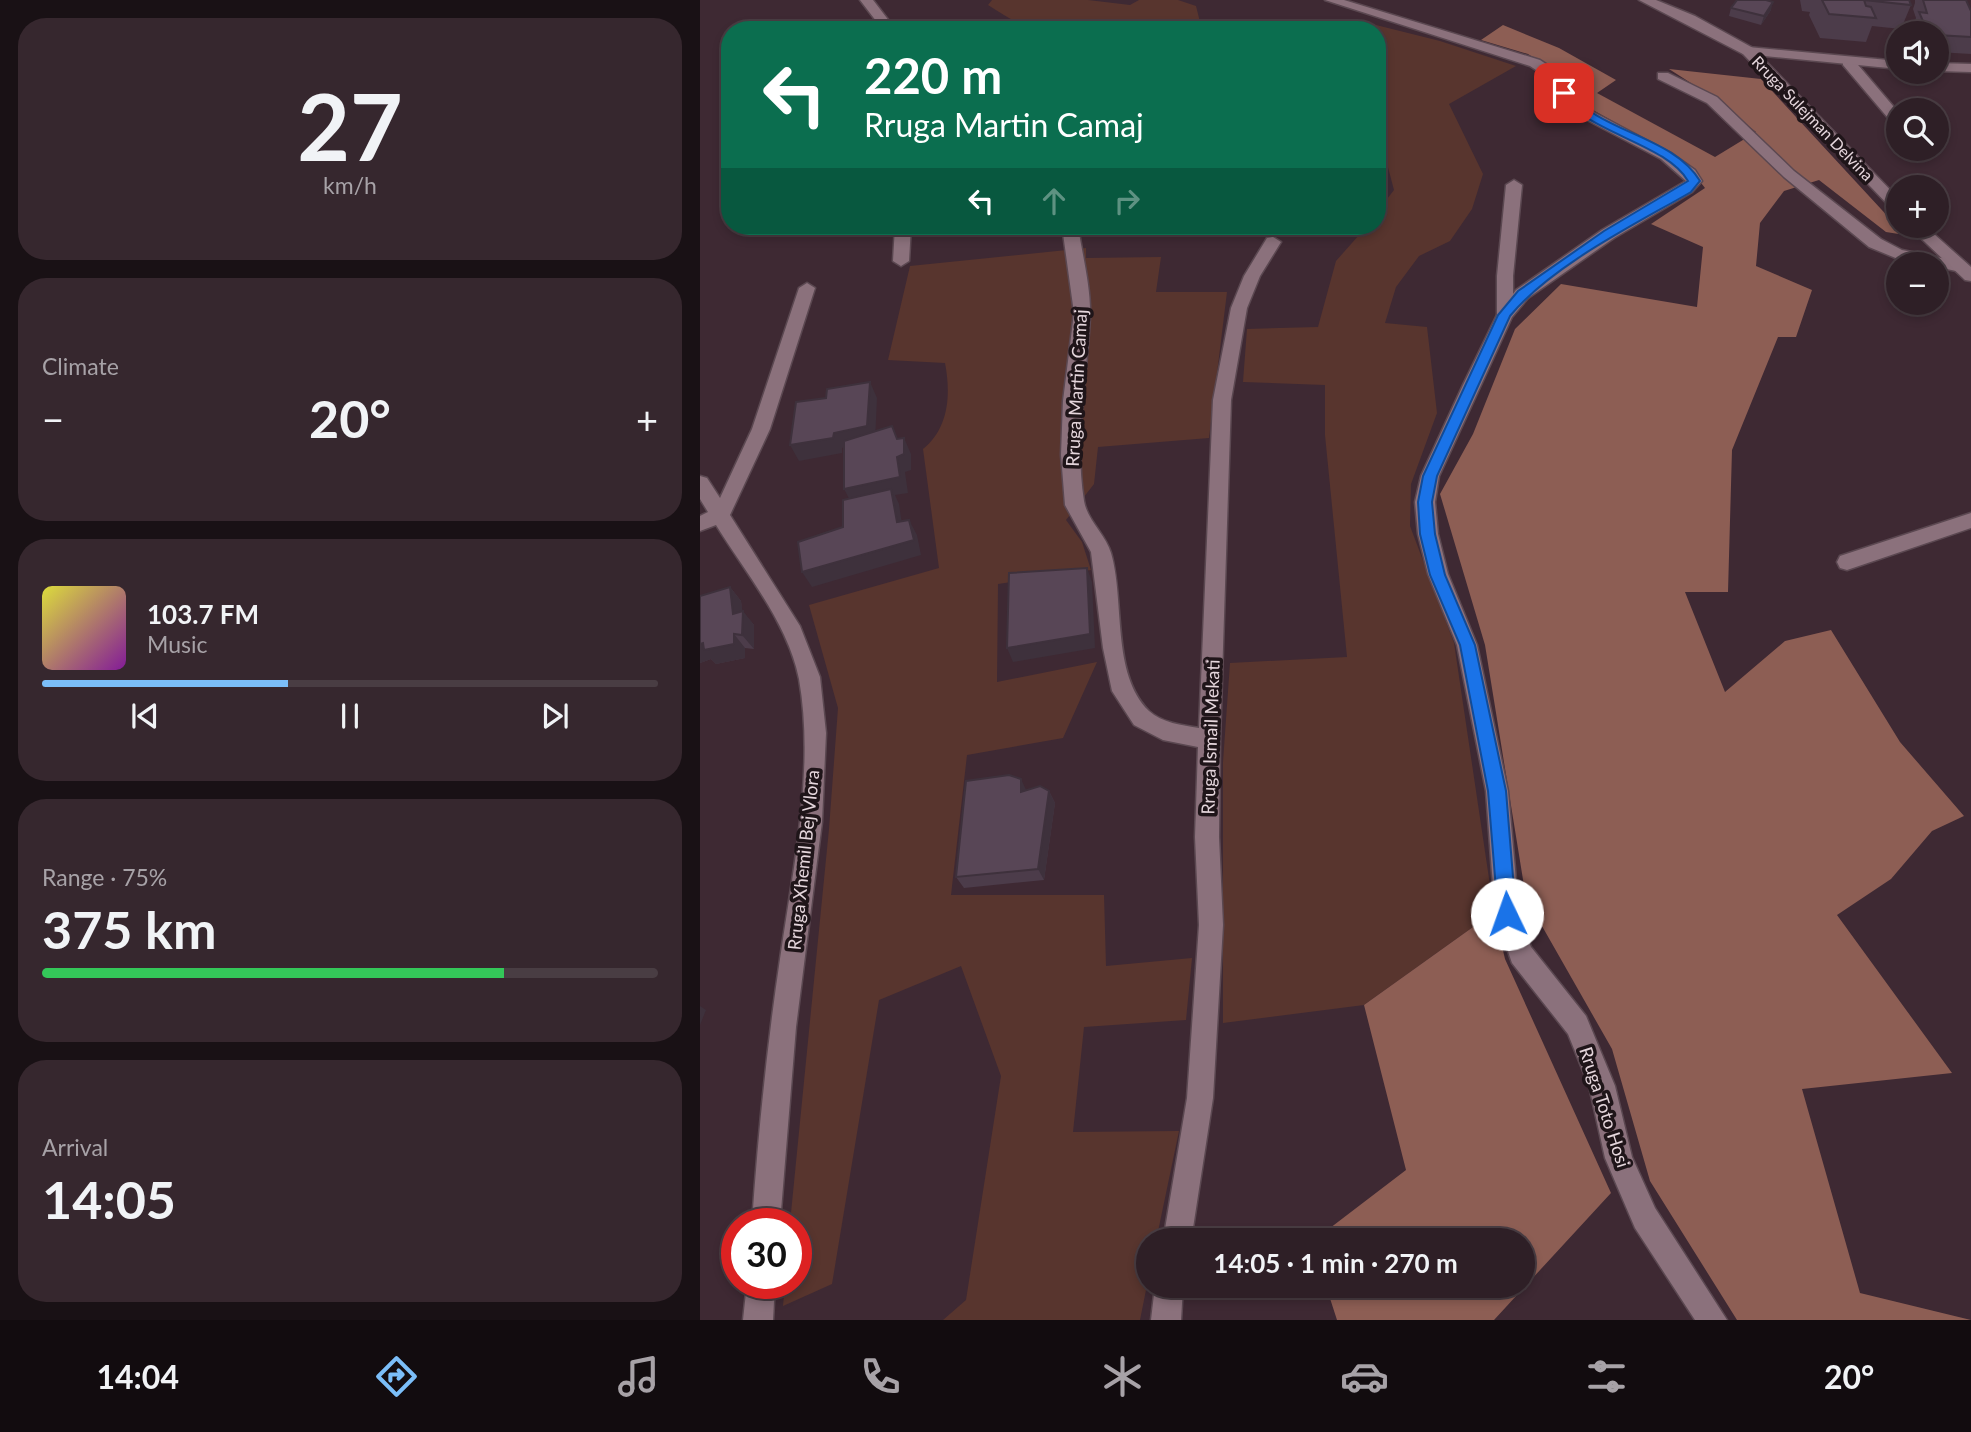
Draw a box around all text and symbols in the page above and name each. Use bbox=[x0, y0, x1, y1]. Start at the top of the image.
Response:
map controls bbox=[1886, 21, 1949, 315]
button: sound bbox=[1886, 21, 1949, 84]
text: 220 m bbox=[864, 46, 1002, 104]
icon: left bbox=[749, 49, 840, 140]
street label: Rruga Sulejman Delvina bbox=[1749, 52, 1877, 184]
pin bbox=[1534, 63, 1594, 123]
text: 27 bbox=[297, 71, 403, 180]
icon: arrive bbox=[1545, 74, 1583, 112]
button: search bbox=[1886, 98, 1949, 161]
text: Rruga Martin Camaj bbox=[864, 105, 1144, 144]
text: km/h bbox=[323, 171, 377, 199]
button: + bbox=[1886, 175, 1949, 238]
icon: left bbox=[962, 182, 1000, 220]
icon: ahead bbox=[1035, 182, 1073, 220]
icon: right bbox=[1108, 182, 1146, 220]
button: − bbox=[1886, 252, 1949, 315]
street label: Rruga Martin Camaj bbox=[1061, 309, 1091, 467]
text: Climate bbox=[42, 352, 119, 380]
text: 20° bbox=[309, 387, 391, 449]
text: − bbox=[42, 396, 64, 442]
text: + bbox=[636, 396, 658, 442]
text: 103.7 FM bbox=[147, 598, 259, 630]
text: Music bbox=[147, 630, 207, 658]
street label: Rruga Ismail Mekati bbox=[1196, 659, 1224, 815]
icon: previous bbox=[126, 697, 164, 735]
icon: pause bbox=[331, 697, 369, 735]
icon: next bbox=[536, 697, 574, 735]
street label: Rruga Xhemil Bej Vlora bbox=[783, 769, 823, 951]
text: Range · 75% bbox=[42, 863, 167, 891]
position arrow bbox=[1470, 877, 1544, 951]
text: 375 km bbox=[42, 898, 216, 960]
street label: Rruga Toto Hosi bbox=[1575, 1044, 1635, 1170]
text: Arrival bbox=[42, 1133, 108, 1161]
text: 14:05 bbox=[42, 1168, 176, 1230]
speed limit sign: 30 bbox=[721, 1208, 812, 1299]
text: 14:05 · 1 min · 270 m bbox=[1213, 1247, 1458, 1279]
icon: directions bbox=[372, 1352, 421, 1401]
icon: music bbox=[614, 1352, 663, 1401]
icon: phone bbox=[856, 1352, 905, 1401]
icon: climate bbox=[1098, 1352, 1147, 1401]
icon: car bbox=[1340, 1352, 1389, 1401]
icon: filters bbox=[1582, 1352, 1631, 1401]
text: 14:04 bbox=[97, 1357, 179, 1396]
text: 20° bbox=[1824, 1357, 1874, 1396]

